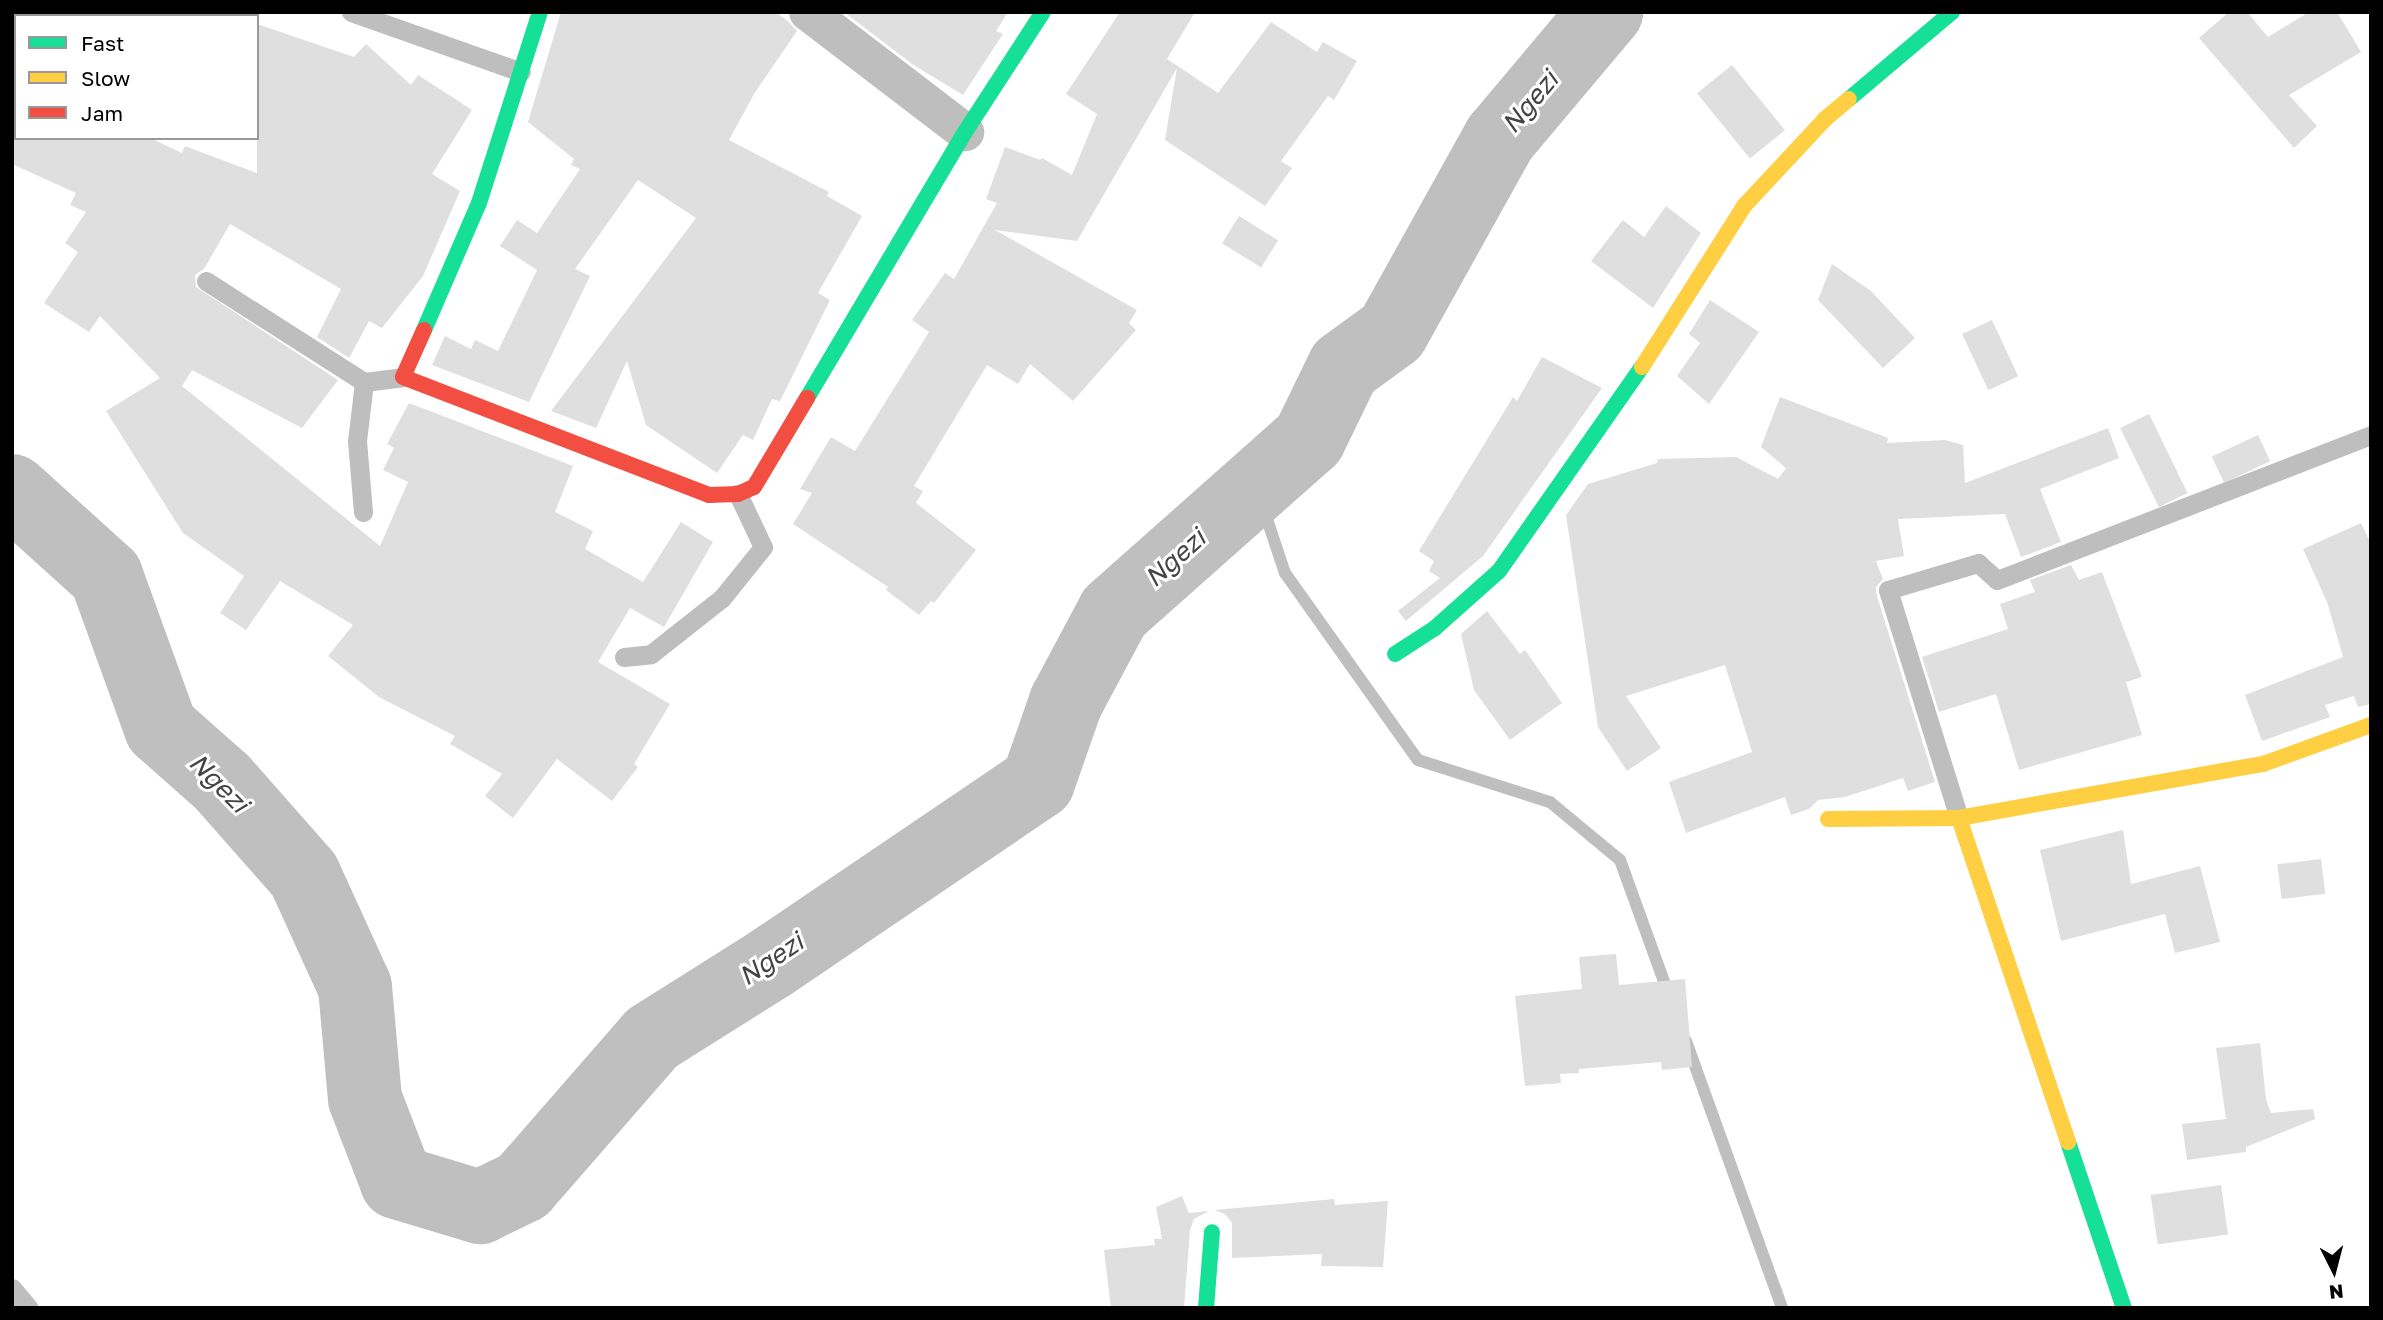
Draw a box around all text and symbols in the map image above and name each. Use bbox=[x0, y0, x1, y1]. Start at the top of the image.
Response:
legend bbox=[14, 14, 259, 140]
text: Fast bbox=[81, 30, 124, 56]
text: Slow bbox=[81, 65, 130, 91]
water label: Ngezi bbox=[1495, 65, 1565, 139]
text: Jam bbox=[81, 100, 123, 126]
water label: Ngezi bbox=[1138, 523, 1212, 593]
water label: Ngezi bbox=[183, 747, 255, 819]
water label: Ngezi bbox=[733, 926, 809, 992]
north arrow bbox=[2299, 1236, 2369, 1306]
text: N bbox=[2328, 1280, 2345, 1305]

